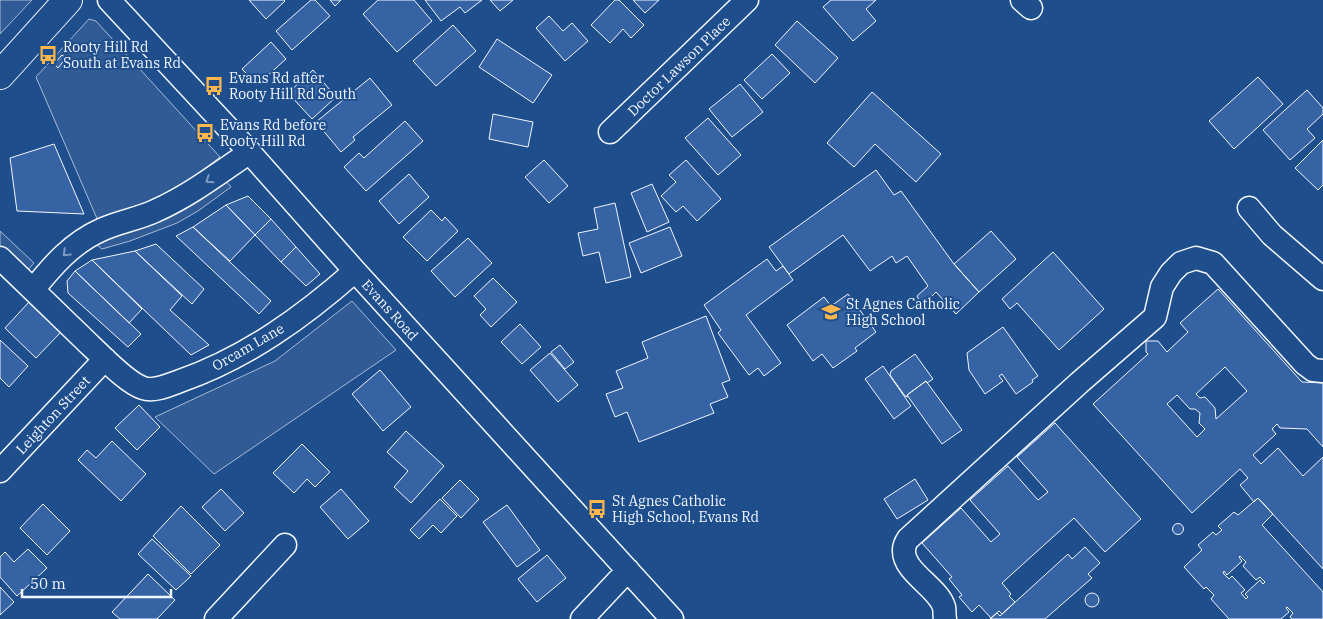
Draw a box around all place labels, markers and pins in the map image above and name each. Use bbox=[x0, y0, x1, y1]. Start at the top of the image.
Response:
place label: Rooty Hill Rd South at Evans Rd bbox=[63, 38, 181, 72]
bus stop icon: Rooty Hill Rd South at Evans Rd bbox=[37, 44, 59, 66]
place label: Evans Rd after Rooty Hill Rd South bbox=[229, 69, 357, 103]
bus stop icon: Evans Rd after Rooty Hill Rd South bbox=[203, 75, 225, 97]
place label: Evans Rd before Rooty Hill Rd bbox=[220, 116, 326, 150]
bus stop icon: Evans Rd before Rooty Hill Rd bbox=[194, 122, 216, 144]
place label: St Agnes Catholic High School bbox=[846, 295, 960, 329]
school or university icon: St Agnes Catholic High School bbox=[820, 301, 842, 323]
place label: St Agnes Catholic High School, Evans Rd bbox=[612, 492, 760, 526]
bus stop icon: St Agnes Catholic High School, Evans Rd bbox=[586, 498, 608, 520]

